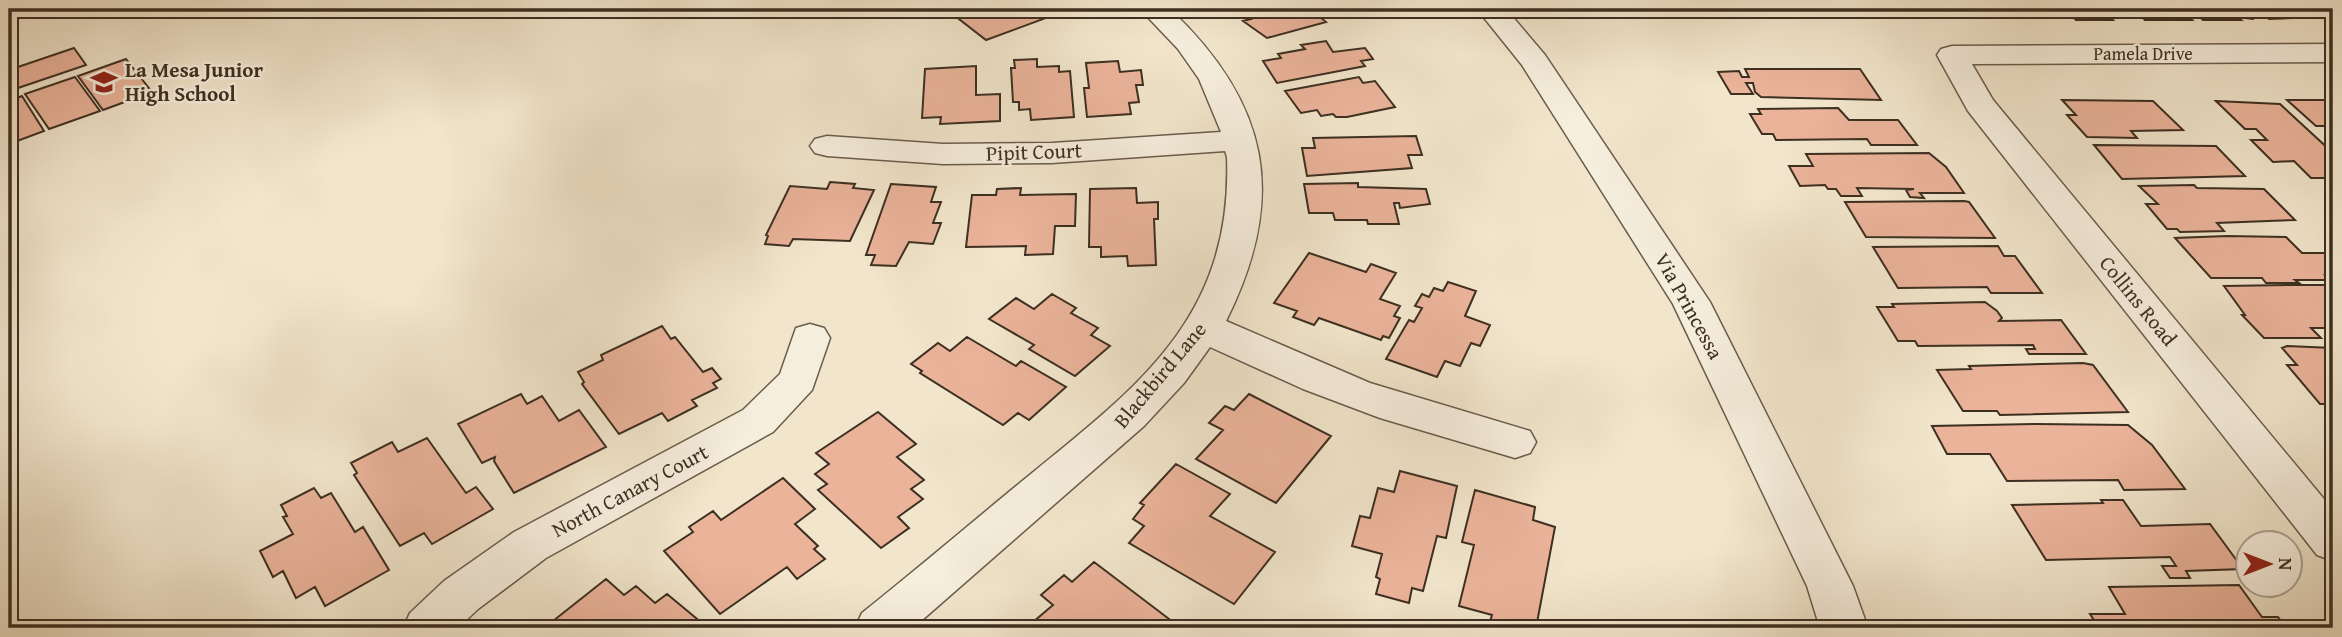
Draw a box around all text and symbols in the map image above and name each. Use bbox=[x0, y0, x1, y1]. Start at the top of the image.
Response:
street label: Pamela Drive bbox=[2093, 40, 2193, 67]
place label: La Mesa Junior High School bbox=[125, 54, 263, 109]
school or university icon: La Mesa Junior High School bbox=[89, 67, 119, 97]
street label: Pipit Court bbox=[985, 134, 1083, 169]
street label: Via Princessa bbox=[1647, 247, 1732, 365]
street label: Collins Road bbox=[2092, 249, 2185, 353]
street label: Blackbird Lane bbox=[1106, 315, 1213, 435]
street label: North Canary Court bbox=[546, 436, 714, 545]
north arrow bbox=[2234, 528, 2304, 598]
text: N bbox=[2272, 558, 2300, 571]

